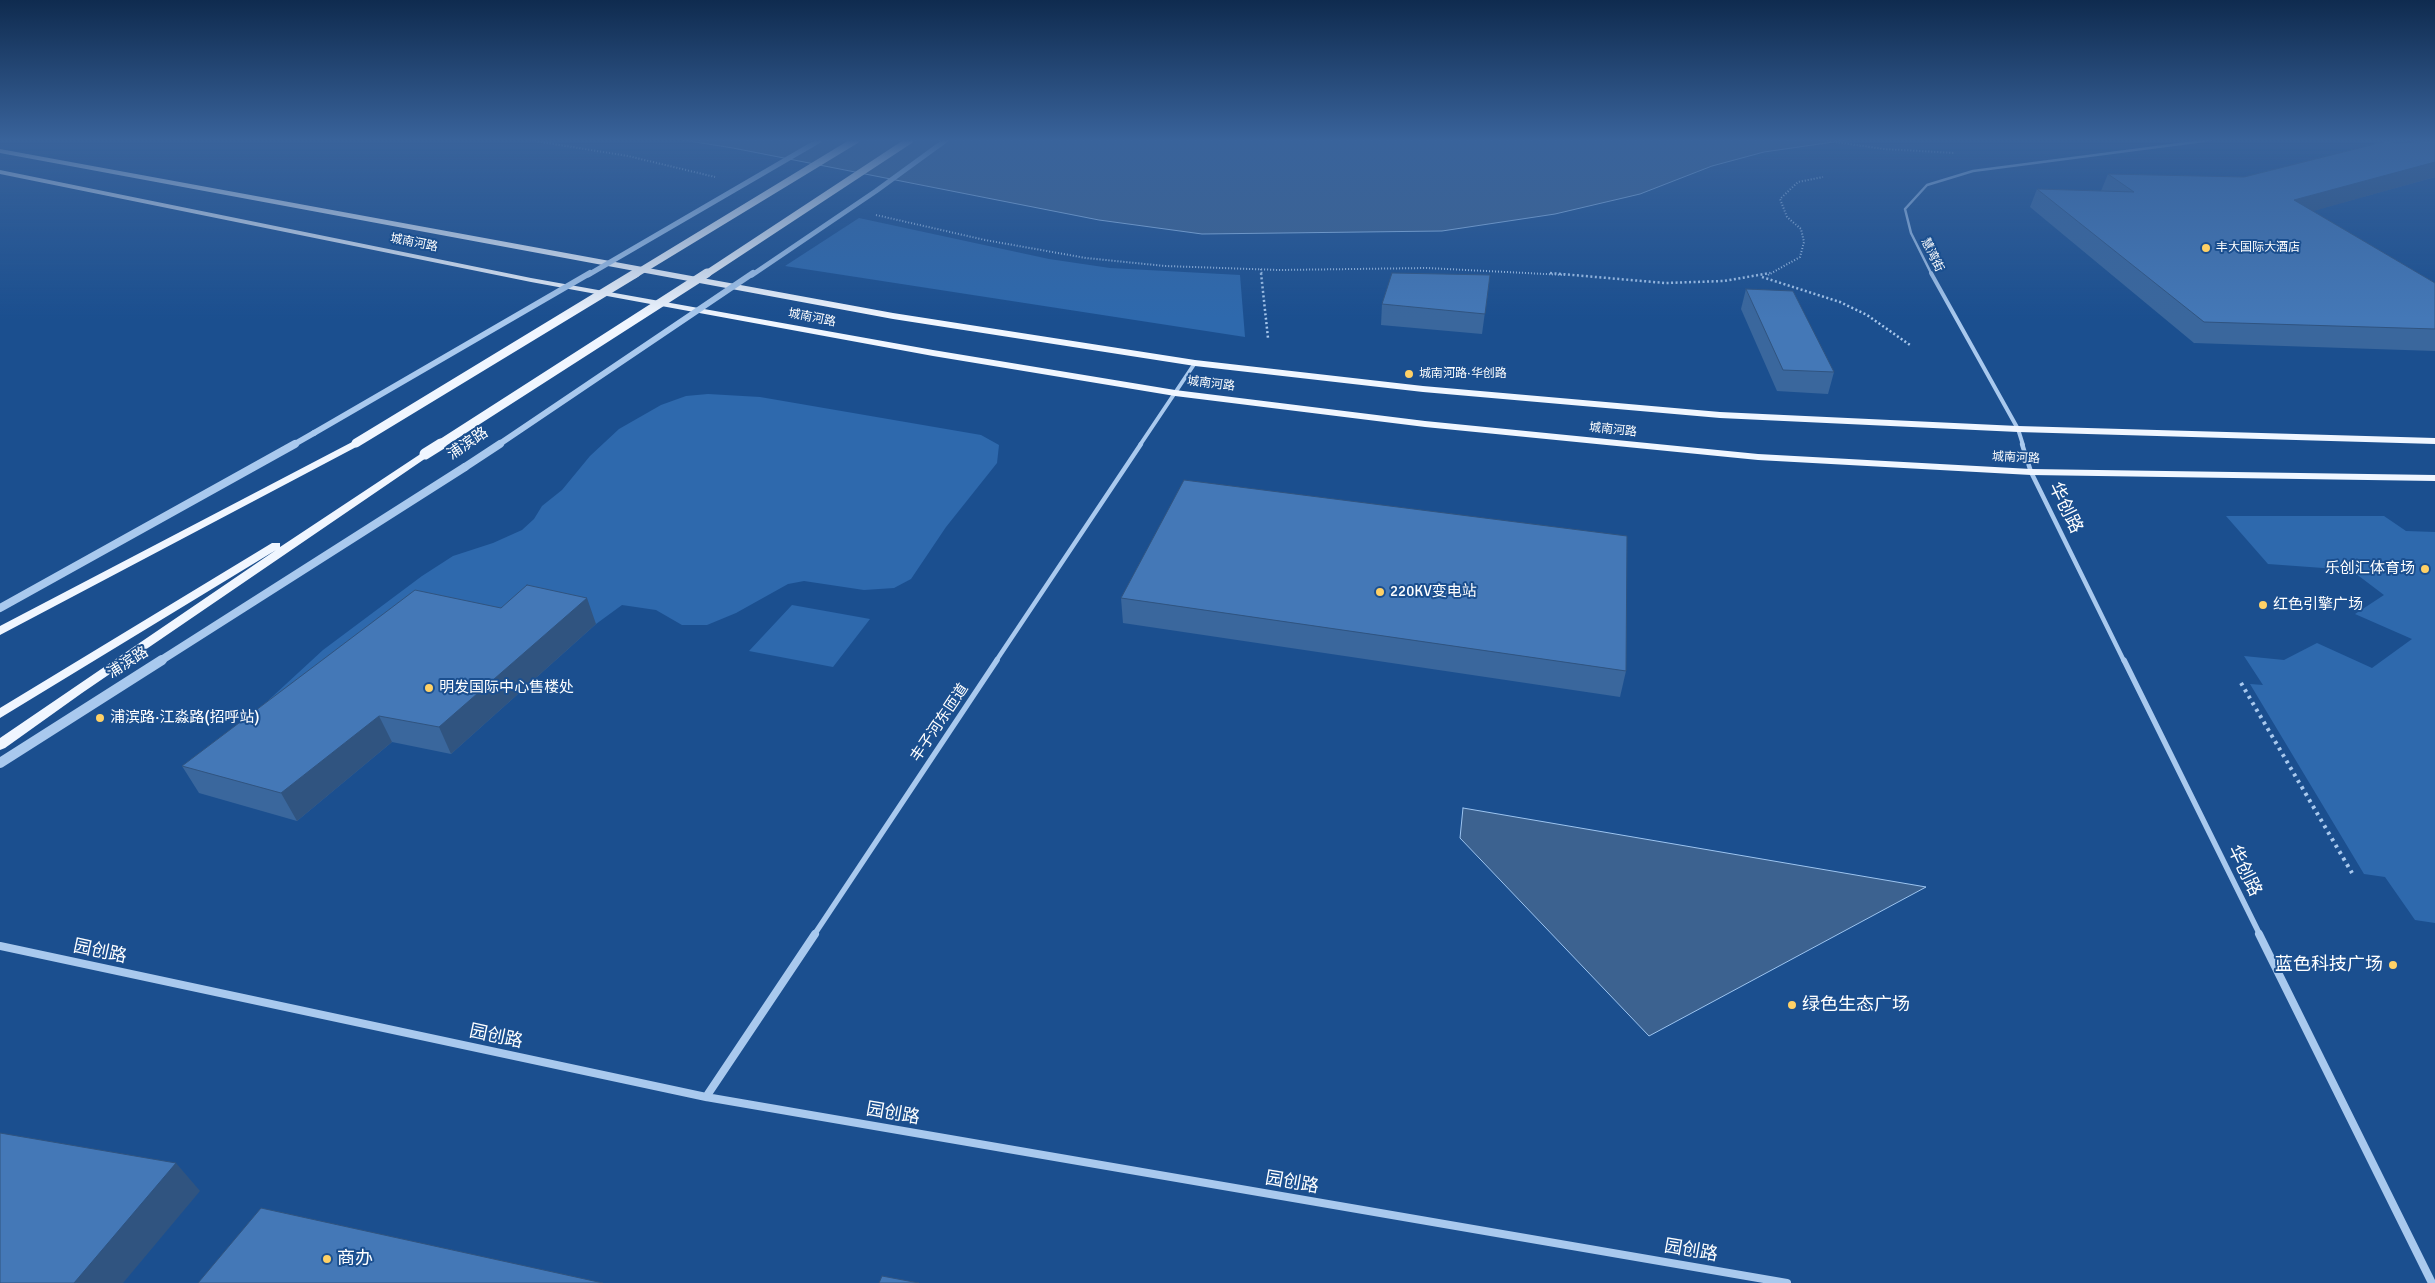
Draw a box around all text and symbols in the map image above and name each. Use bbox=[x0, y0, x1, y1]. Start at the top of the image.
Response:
street label: 城南河路 bbox=[389, 231, 439, 255]
street label: 慧湾街 bbox=[1918, 236, 1946, 274]
place label: 丰大国际大酒店 bbox=[2216, 241, 2300, 255]
marker: 丰大国际大酒店 bbox=[2200, 242, 2212, 254]
street label: 城南河路 bbox=[787, 306, 837, 330]
place label: 城南河路·华创路 bbox=[1419, 367, 1507, 381]
marker: 城南河路·华创路 bbox=[1403, 368, 1415, 380]
street label: 城南河路 bbox=[1186, 374, 1236, 394]
street label: 城南河路 bbox=[1588, 420, 1638, 440]
street label: 浦滨路 bbox=[444, 424, 492, 464]
street label: 城南河路 bbox=[1992, 450, 2040, 466]
street label: 华创路 bbox=[2043, 479, 2087, 537]
place label: 乐创汇体育场 bbox=[2325, 560, 2415, 578]
marker: 乐创汇体育场 bbox=[2419, 563, 2431, 575]
place label: 220KV变电站 bbox=[1390, 583, 1477, 601]
marker: 220KV变电站 bbox=[1374, 586, 1386, 598]
place label: 红色引擎广场 bbox=[2273, 596, 2363, 614]
marker: 红色引擎广场 bbox=[2257, 599, 2269, 611]
street label: 浦滨路 bbox=[104, 643, 152, 683]
place label: 明发国际中心售楼处 bbox=[439, 679, 574, 697]
street label: 丰子河东匝道 bbox=[907, 681, 973, 765]
marker: 明发国际中心售楼处 bbox=[423, 682, 435, 694]
place label: 浦滨路·江淼路(招呼站) bbox=[110, 709, 260, 727]
marker: 浦滨路·江淼路(招呼站) bbox=[94, 712, 106, 724]
street label: 华创路 bbox=[2222, 842, 2266, 900]
street label: 园创路 bbox=[71, 936, 129, 968]
place label: 蓝色科技广场 bbox=[2275, 954, 2383, 976]
marker: 蓝色科技广场 bbox=[2387, 959, 2399, 971]
place label: 绿色生态广场 bbox=[1802, 994, 1910, 1016]
marker: 绿色生态广场 bbox=[1786, 999, 1798, 1011]
street label: 园创路 bbox=[467, 1021, 525, 1053]
street label: 园创路 bbox=[865, 1099, 921, 1129]
street label: 园创路 bbox=[1264, 1168, 1320, 1198]
street label: 园创路 bbox=[1663, 1236, 1719, 1266]
place label: 商办 bbox=[337, 1248, 373, 1270]
marker: 商办 bbox=[321, 1253, 333, 1265]

